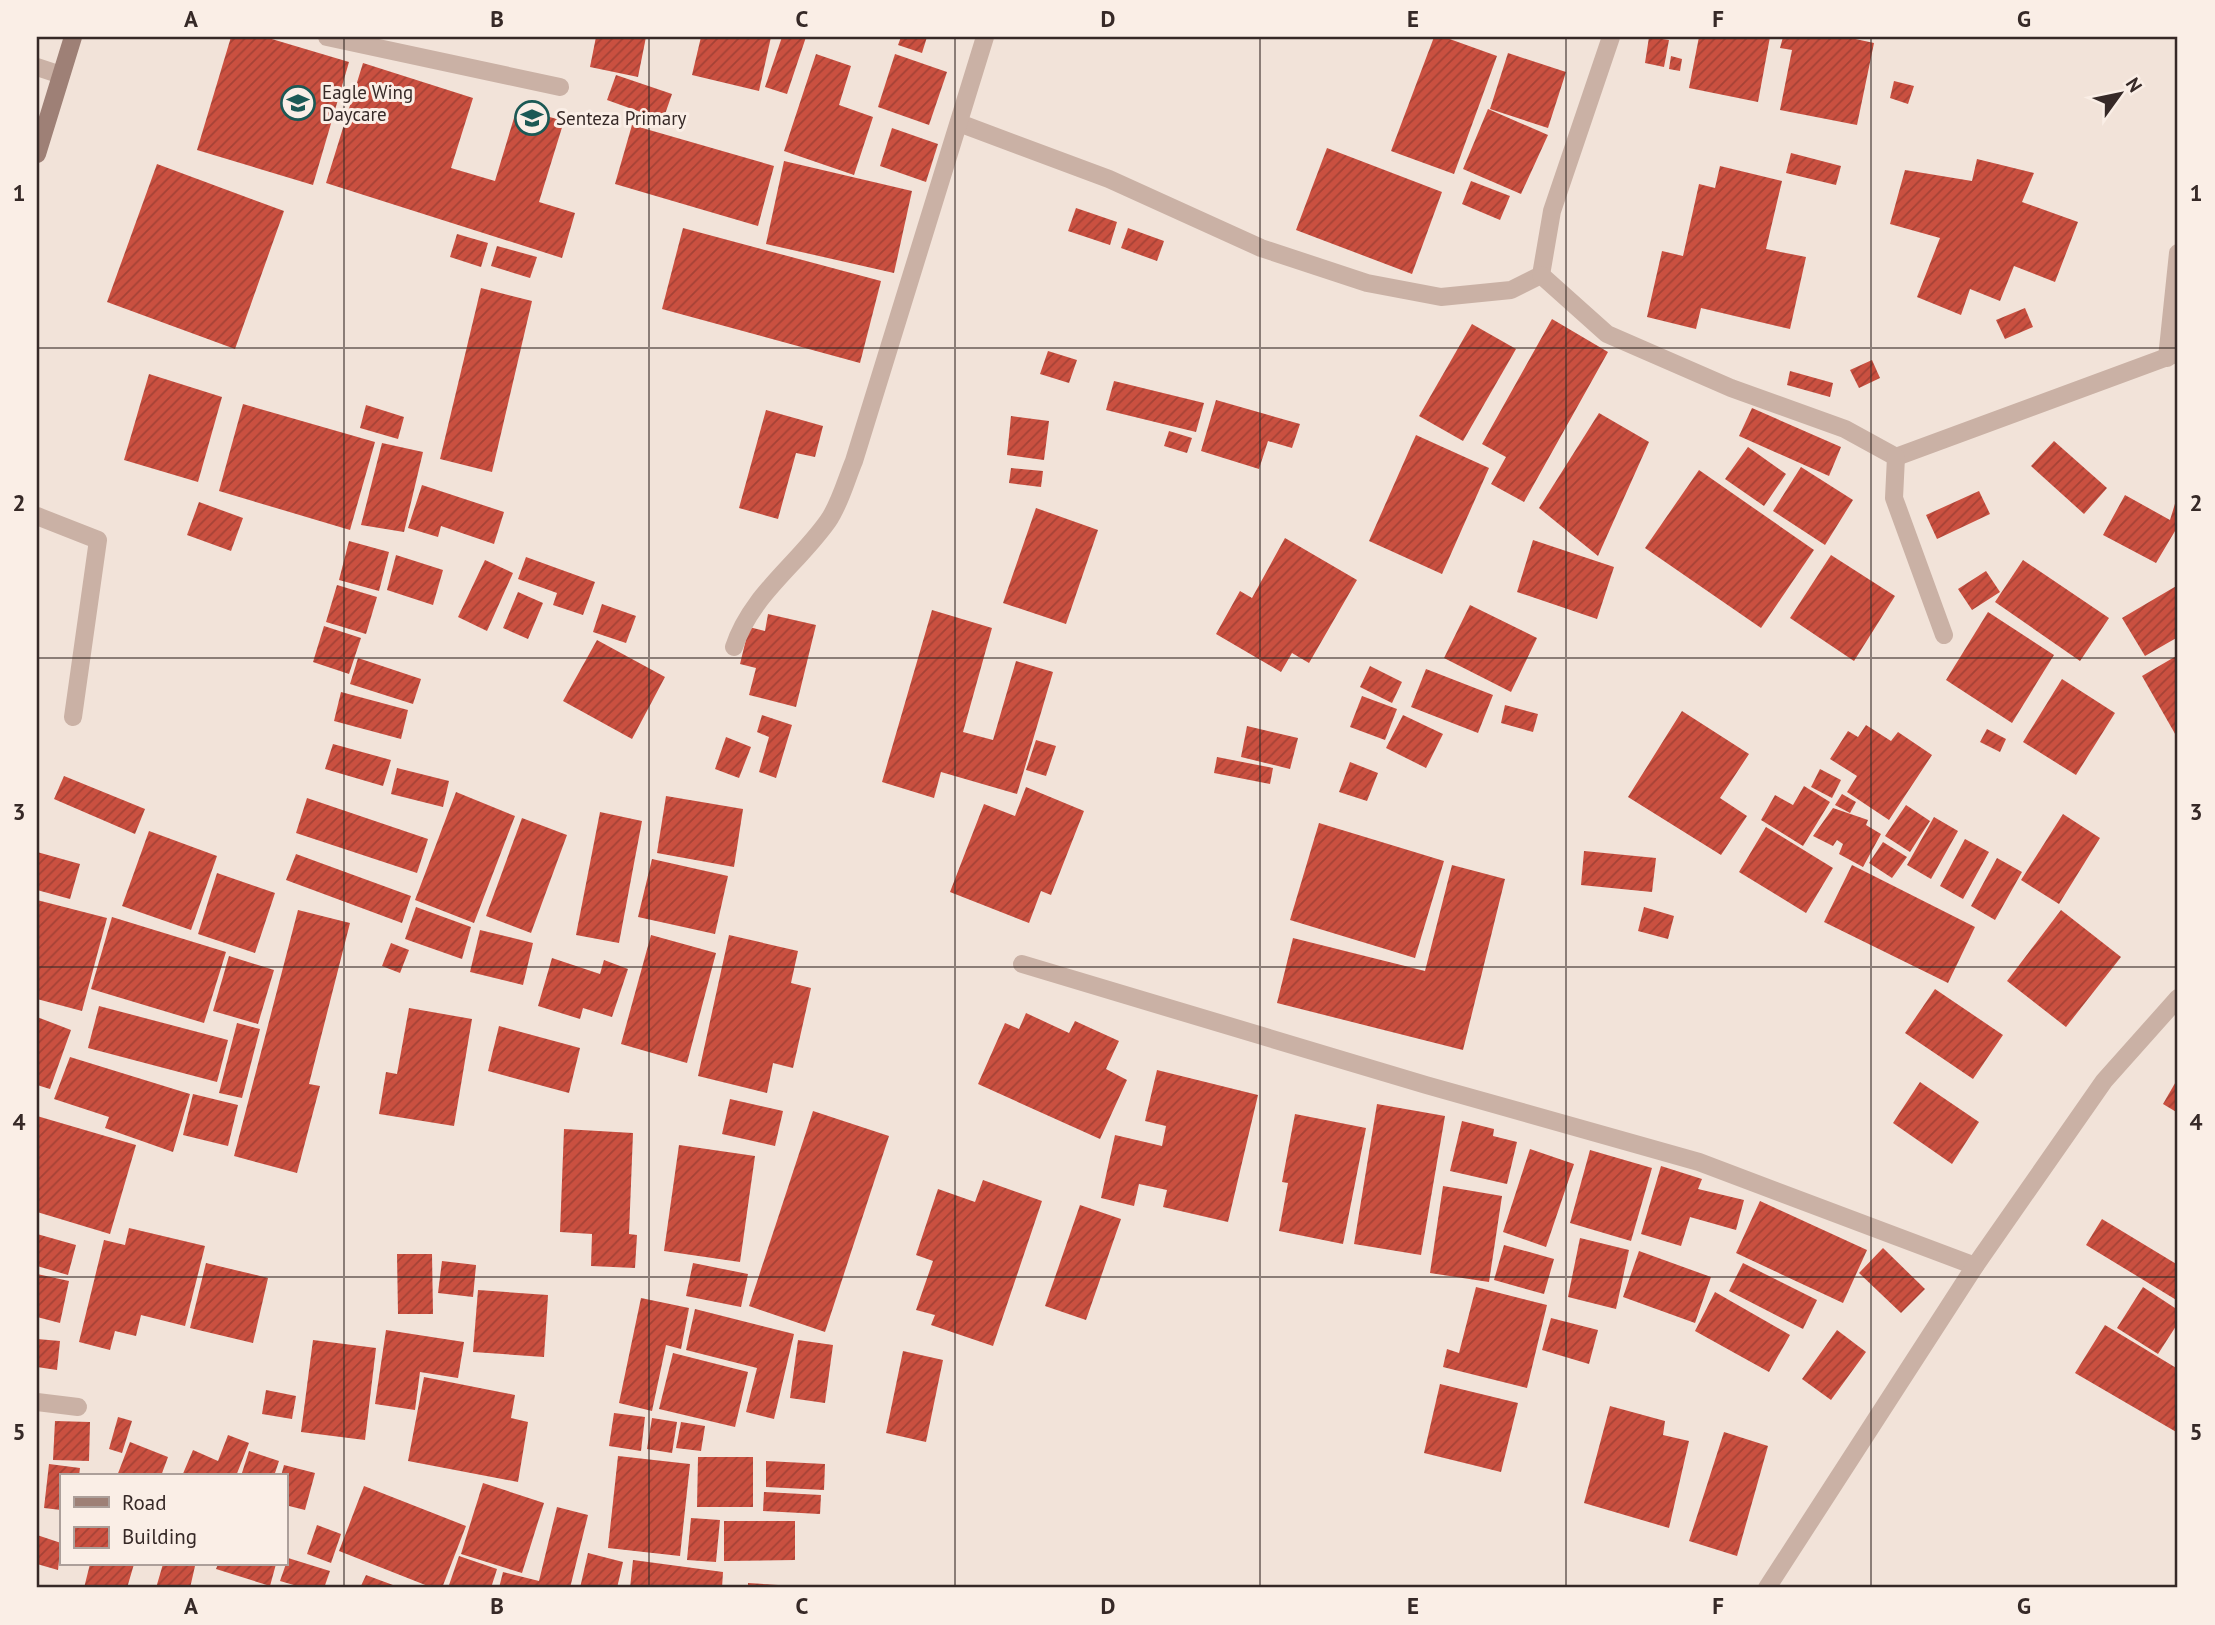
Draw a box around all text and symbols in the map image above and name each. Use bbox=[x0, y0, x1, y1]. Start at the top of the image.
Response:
text: A bbox=[184, 4, 198, 33]
text: B bbox=[490, 4, 504, 33]
text: C bbox=[796, 4, 809, 33]
text: D bbox=[1101, 4, 1115, 33]
text: E bbox=[1407, 4, 1419, 33]
text: F bbox=[1712, 4, 1724, 33]
text: G bbox=[2017, 4, 2031, 33]
north arrow bbox=[2086, 60, 2156, 130]
text: N bbox=[2121, 73, 2148, 97]
place label: Eagle Wing Daycare bbox=[322, 80, 413, 126]
school or university icon: Eagle Wing Daycare bbox=[279, 84, 317, 122]
school or university icon: Senteza Primary bbox=[513, 99, 551, 137]
place label: Senteza Primary bbox=[556, 106, 687, 130]
text: 1 bbox=[12, 178, 26, 207]
text: 1 bbox=[2189, 178, 2203, 207]
text: 2 bbox=[12, 488, 26, 517]
text: 2 bbox=[2189, 488, 2203, 517]
text: 3 bbox=[12, 797, 26, 826]
text: 3 bbox=[2189, 797, 2203, 826]
text: 4 bbox=[12, 1107, 26, 1136]
text: 4 bbox=[2189, 1107, 2203, 1136]
text: 5 bbox=[12, 1417, 26, 1446]
text: 5 bbox=[2189, 1417, 2203, 1446]
legend bbox=[60, 1474, 287, 1566]
text: Road bbox=[122, 1489, 166, 1516]
text: Building bbox=[122, 1523, 197, 1550]
text: A bbox=[184, 1591, 198, 1620]
text: B bbox=[490, 1591, 504, 1620]
text: C bbox=[796, 1591, 809, 1620]
text: D bbox=[1101, 1591, 1115, 1620]
text: E bbox=[1407, 1591, 1419, 1620]
text: F bbox=[1712, 1591, 1724, 1620]
text: G bbox=[2017, 1591, 2031, 1620]

